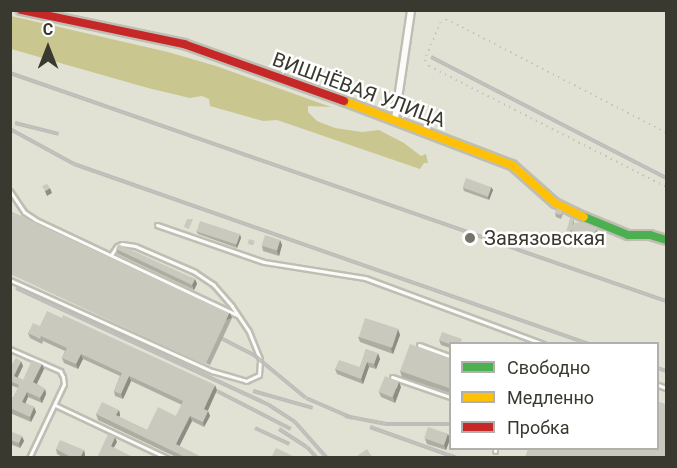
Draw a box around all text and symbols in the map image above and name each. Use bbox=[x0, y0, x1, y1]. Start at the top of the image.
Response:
north arrow bbox=[18, 18, 78, 78]
text: С bbox=[43, 20, 53, 39]
street label: ВИШНЁВАЯ УЛИЦА bbox=[269, 47, 449, 133]
place label: Завязовская bbox=[484, 226, 605, 250]
marker: Завязовская bbox=[461, 229, 479, 247]
legend bbox=[449, 342, 659, 450]
text: Свободно bbox=[507, 357, 590, 378]
text: Медленно bbox=[507, 387, 594, 408]
text: Пробка bbox=[507, 417, 570, 438]

